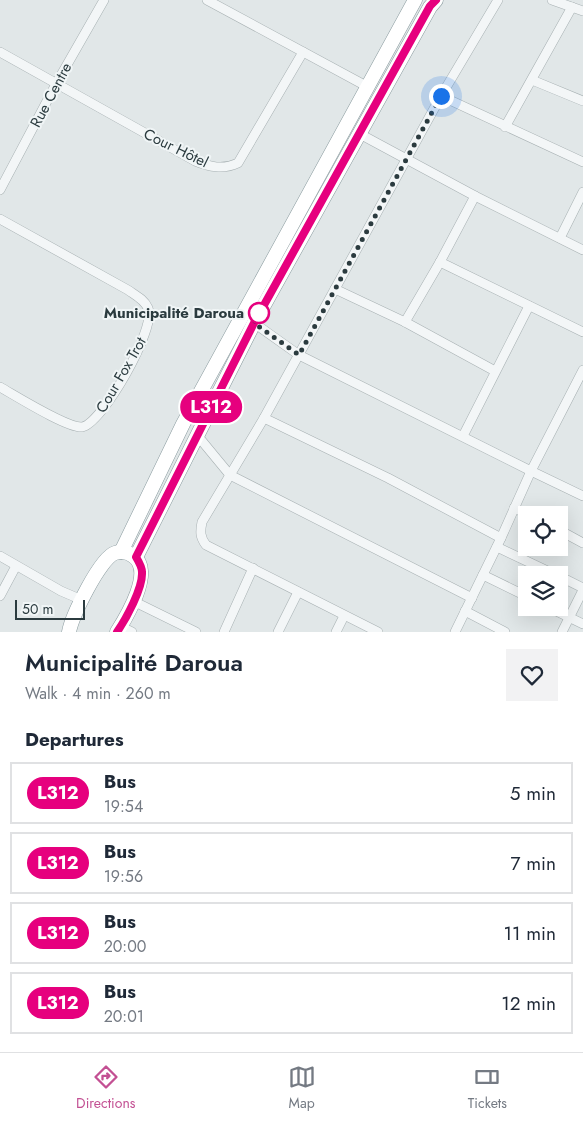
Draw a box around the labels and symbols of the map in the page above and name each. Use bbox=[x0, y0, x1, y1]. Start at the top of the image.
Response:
street label: Rue Centre bbox=[25, 58, 77, 131]
your location bbox=[429, 84, 454, 109]
street label: Cour Hôtel bbox=[140, 123, 212, 173]
place label: Municipalité Daroua bbox=[104, 302, 244, 324]
marker: Municipalité Daroua bbox=[248, 302, 270, 324]
street label: Cour Fox Trot bbox=[90, 333, 152, 417]
line badge: L312 bbox=[176, 391, 246, 423]
scale bar bbox=[15, 597, 85, 620]

